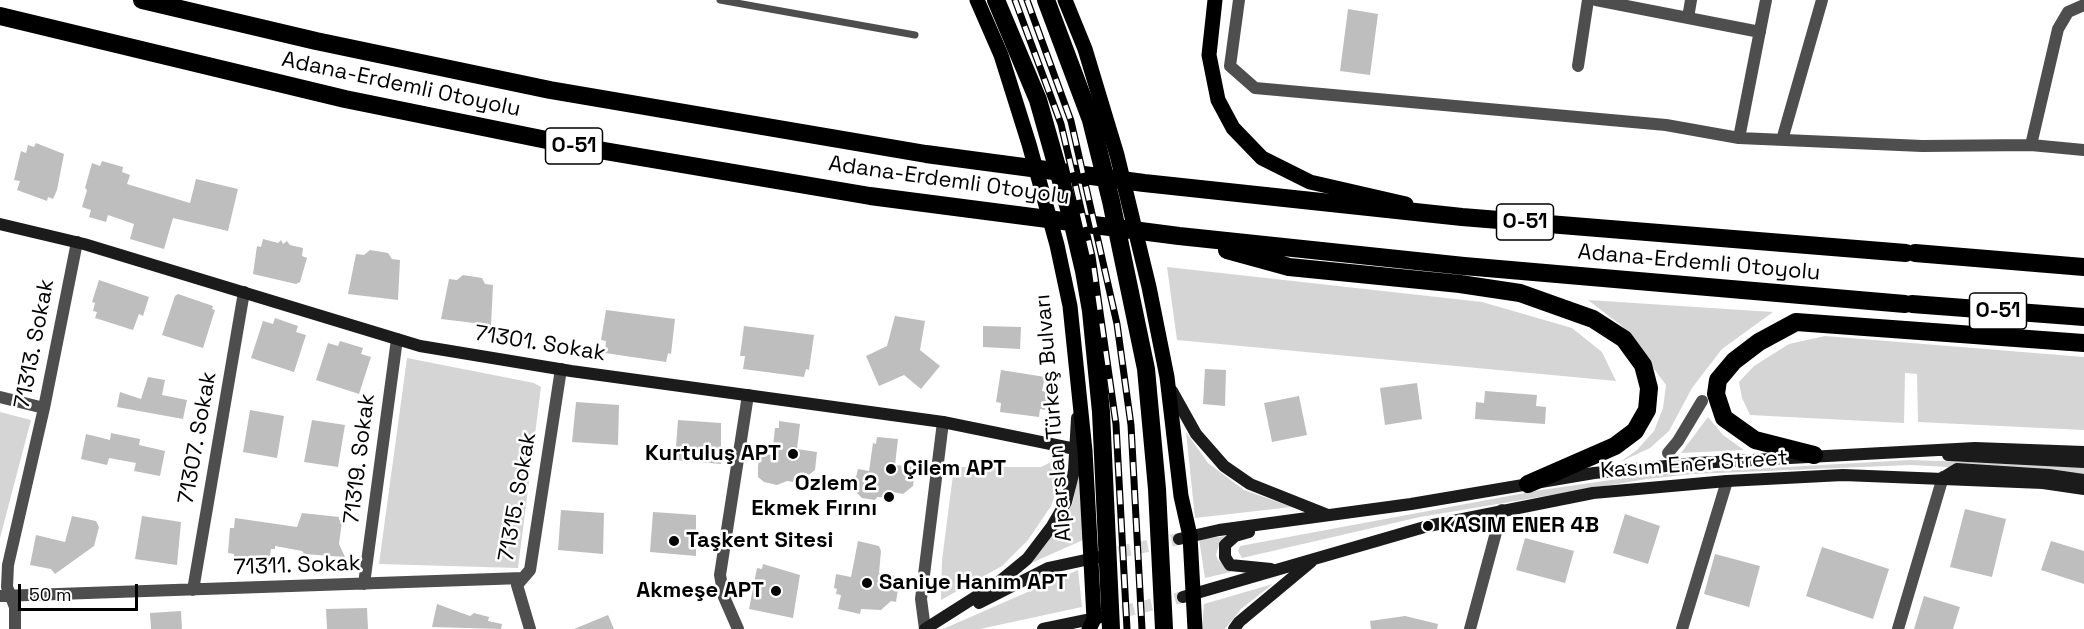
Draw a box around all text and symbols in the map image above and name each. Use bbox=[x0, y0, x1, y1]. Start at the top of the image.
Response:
street label: Adana-Erdemli Otoyolu bbox=[279, 47, 523, 123]
road number: O-51 bbox=[546, 128, 602, 164]
street label: Adana-Erdemli Otoyolu bbox=[827, 151, 1071, 211]
road number: O-51 bbox=[1496, 204, 1553, 240]
street label: Adana-Erdemli Otoyolu bbox=[1577, 239, 1821, 287]
street label: 71313. Sokak bbox=[10, 277, 60, 411]
street label: Alparslan Türkeş Bulvarı bbox=[1030, 293, 1078, 543]
road number: O-51 bbox=[1970, 293, 2026, 329]
street label: 71301. Sokak bbox=[473, 321, 607, 367]
street label: 71307. Sokak bbox=[173, 370, 223, 506]
street label: 71319. Sokak bbox=[339, 392, 381, 526]
street label: 71315. Sokak bbox=[494, 430, 542, 564]
place label: Kurtuluş APT bbox=[645, 441, 781, 467]
street label: Kasım Ener Street bbox=[1599, 445, 1789, 485]
marker: Kurtuluş APT bbox=[786, 447, 800, 461]
place label: Çilem APT bbox=[903, 456, 1006, 482]
marker: Çilem APT bbox=[884, 462, 898, 476]
place label: Ozlem 2 Ekmek Fırını bbox=[751, 471, 877, 522]
marker: Ozlem 2 Ekmek Fırını bbox=[882, 490, 896, 504]
place label: KASIM ENER 4B bbox=[1440, 513, 1599, 539]
marker: KASIM ENER 4B bbox=[1421, 519, 1435, 533]
place label: Taşkent Sitesi bbox=[686, 528, 833, 554]
marker: Taşkent Sitesi bbox=[667, 534, 681, 548]
street label: 71311. Sokak bbox=[233, 551, 361, 581]
place label: Saniye Hanım APT bbox=[879, 570, 1067, 596]
scale bar bbox=[21, 572, 141, 610]
marker: Saniye Hanım APT bbox=[860, 576, 874, 590]
place label: Akmeşe APT bbox=[636, 578, 764, 604]
text: 50 m bbox=[29, 583, 71, 606]
marker: Akmeşe APT bbox=[769, 584, 783, 598]

